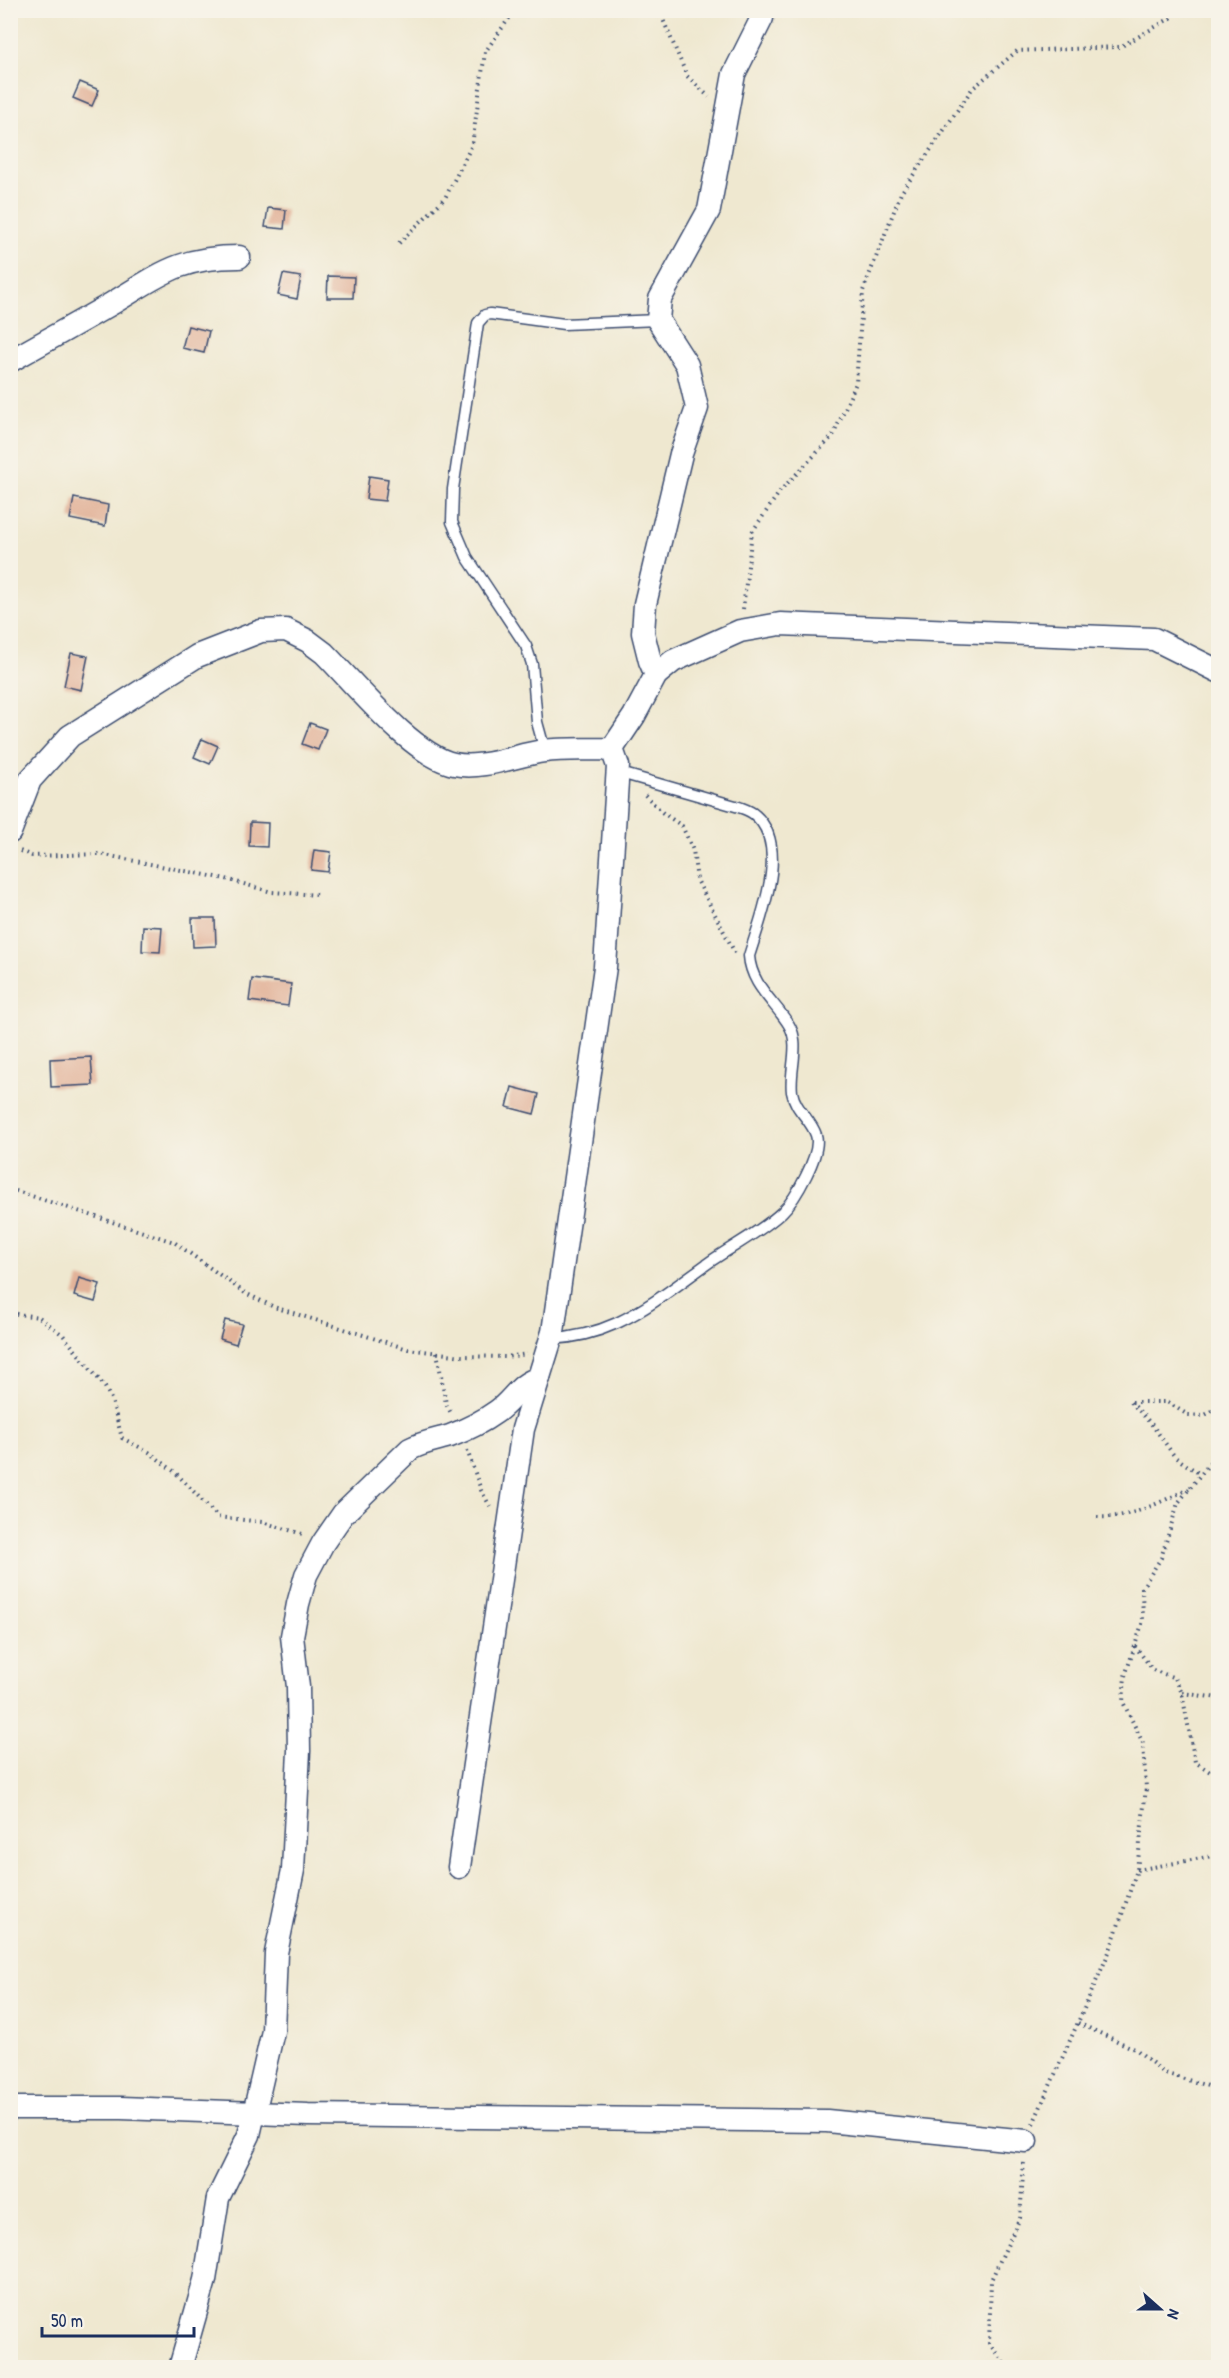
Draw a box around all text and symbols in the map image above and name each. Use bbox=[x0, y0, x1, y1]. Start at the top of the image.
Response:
north arrow bbox=[1130, 2279, 1190, 2339]
scale bar bbox=[42, 2300, 194, 2338]
text: N bbox=[1162, 2306, 1186, 2323]
text: 50 m bbox=[51, 2308, 83, 2333]

